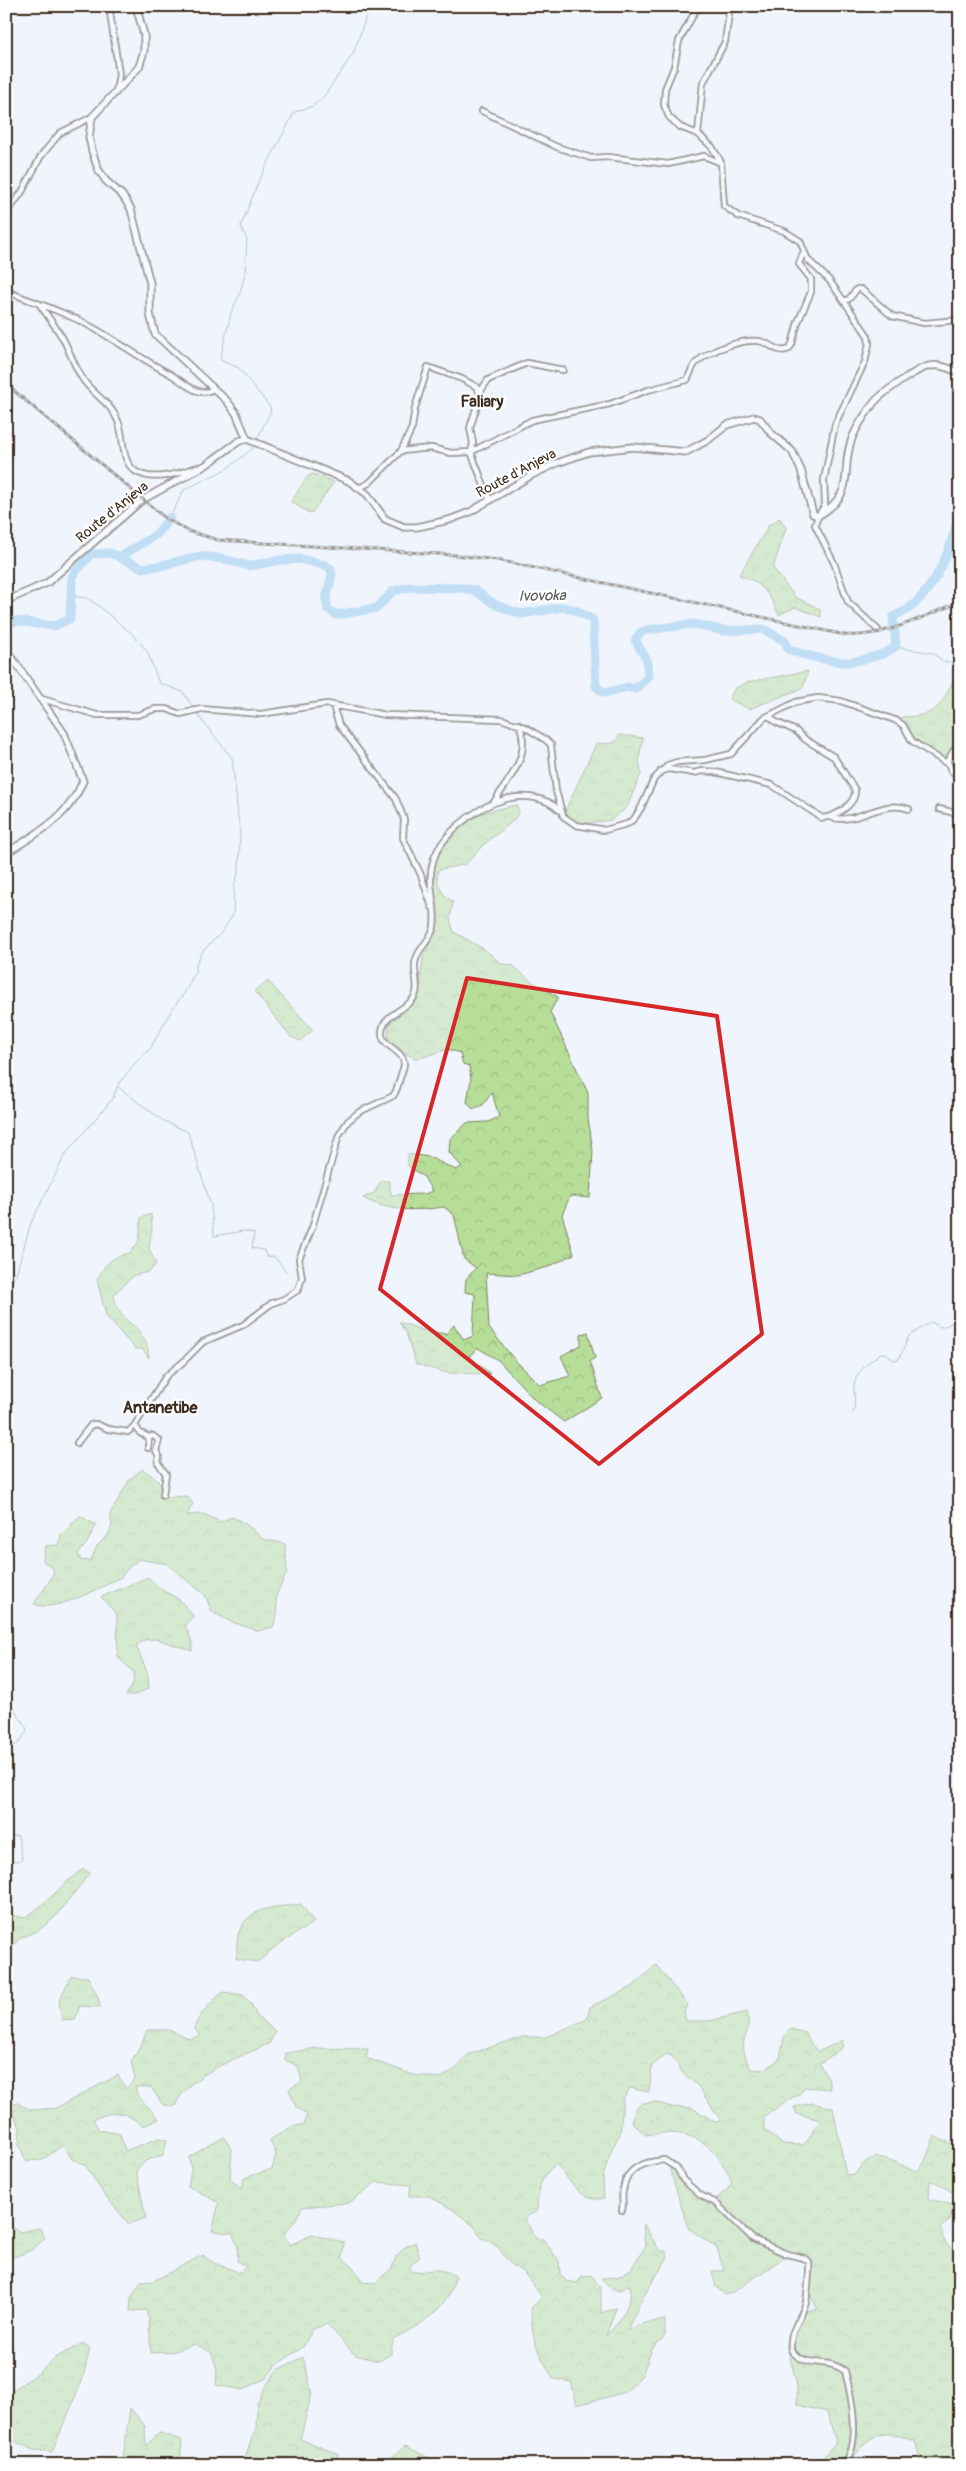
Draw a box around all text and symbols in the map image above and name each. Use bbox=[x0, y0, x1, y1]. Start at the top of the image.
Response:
district label: Faliary bbox=[461, 392, 504, 412]
street label: Route d'Anjeva bbox=[473, 445, 559, 501]
street label: Route d'Anjeva bbox=[73, 478, 151, 546]
water label: Ivovoka bbox=[518, 586, 567, 606]
district label: Antanetibe bbox=[123, 1398, 198, 1418]

